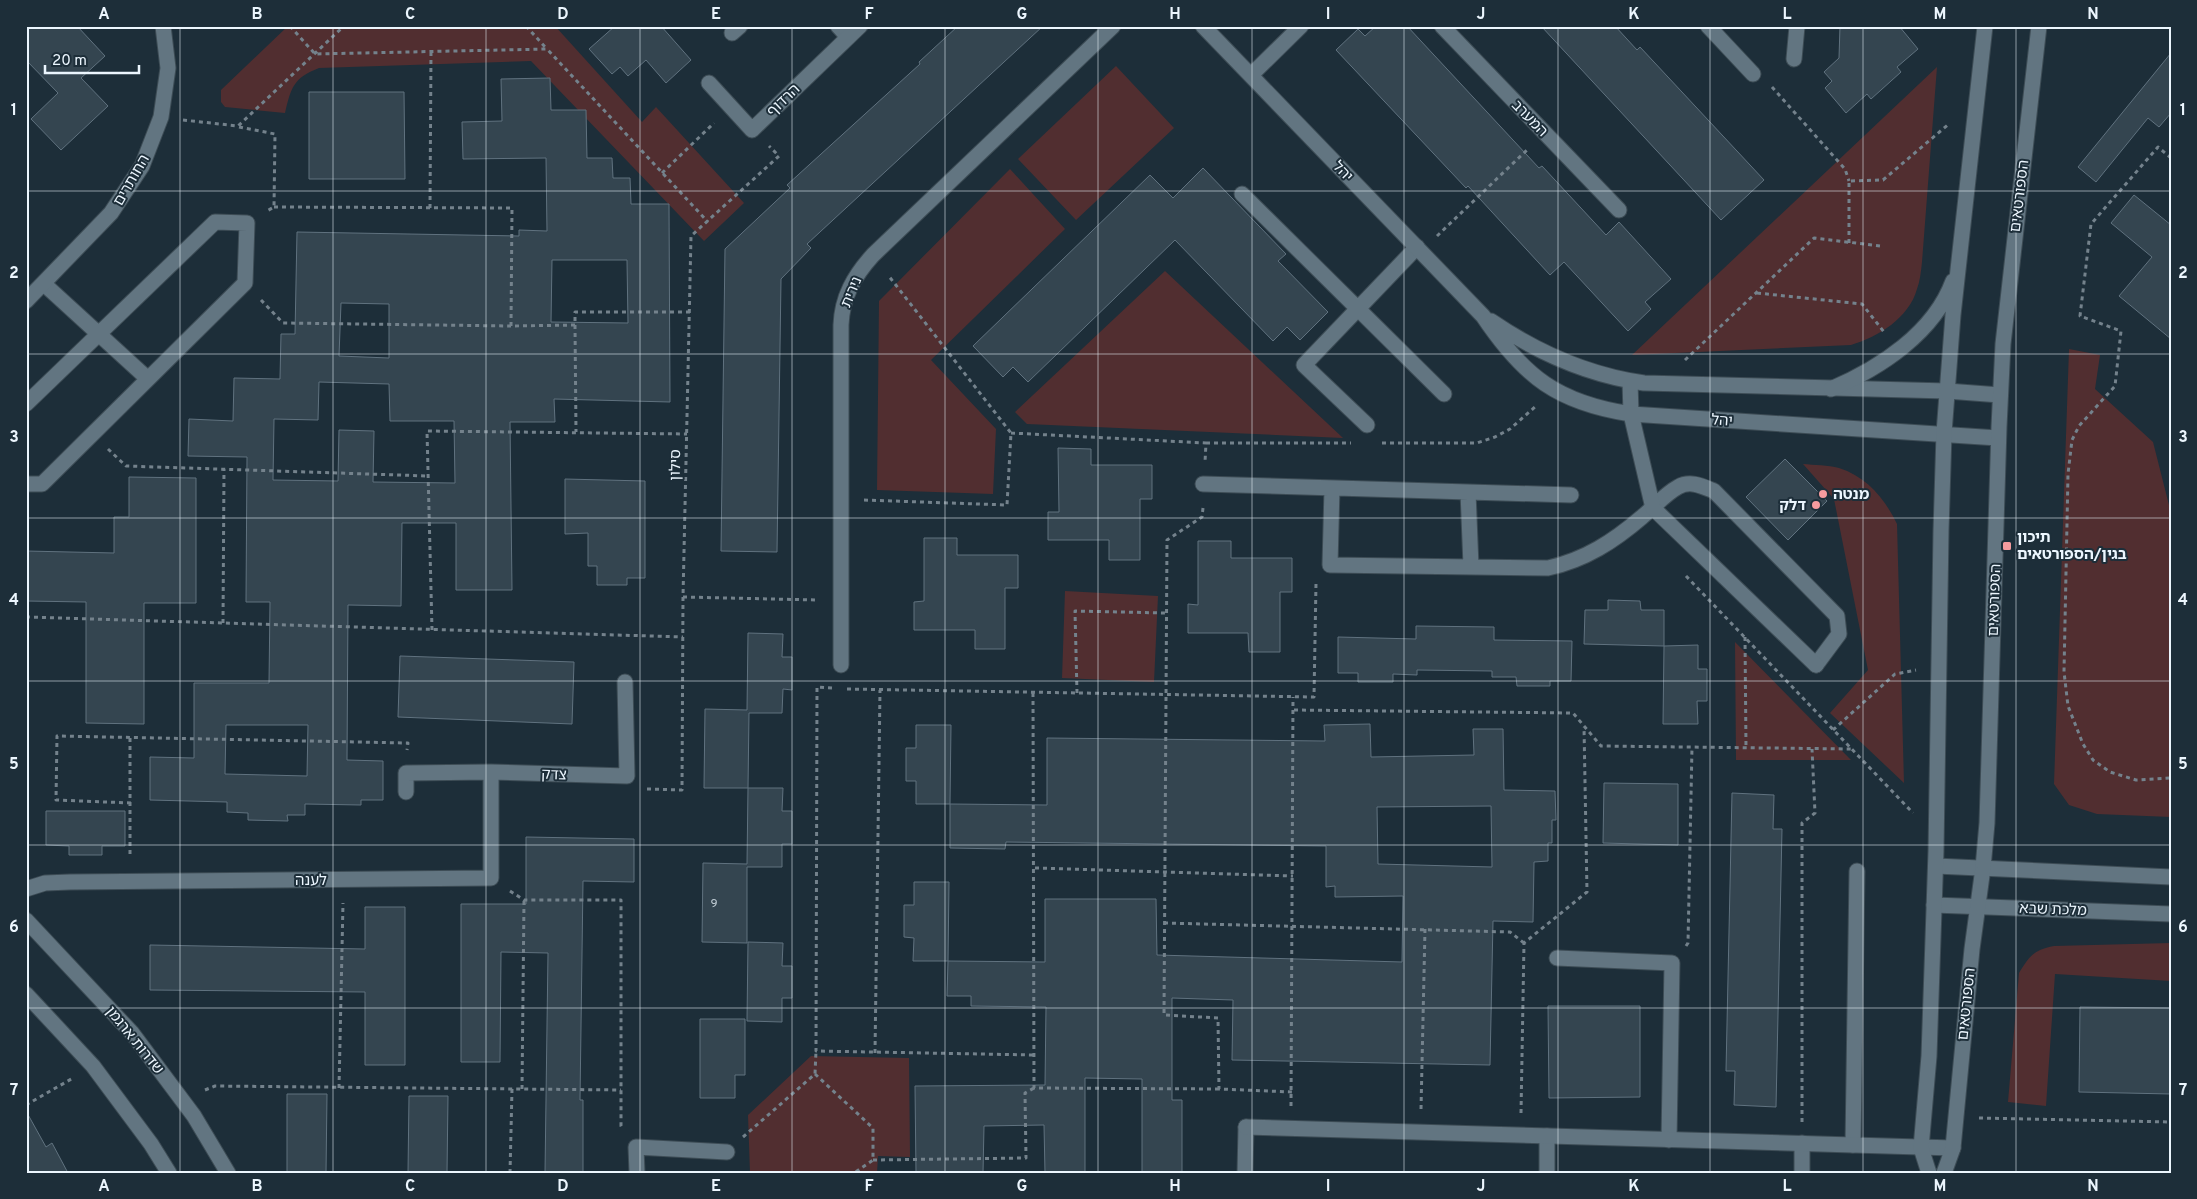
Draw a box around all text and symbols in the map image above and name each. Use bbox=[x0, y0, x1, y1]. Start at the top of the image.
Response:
text: A bbox=[98, 5, 110, 25]
text: B bbox=[251, 5, 263, 25]
text: C bbox=[405, 5, 415, 25]
text: D bbox=[557, 5, 569, 25]
text: E bbox=[711, 5, 721, 25]
text: F bbox=[864, 5, 874, 25]
text: G bbox=[1017, 5, 1027, 25]
text: H bbox=[1169, 5, 1181, 25]
text: I bbox=[1326, 5, 1330, 25]
text: J bbox=[1477, 5, 1485, 25]
text: K bbox=[1628, 5, 1640, 25]
text: L bbox=[1782, 5, 1792, 25]
text: M bbox=[1934, 5, 1946, 25]
text: N bbox=[2087, 5, 2099, 25]
scale bar bbox=[45, 42, 139, 74]
text: 20 m bbox=[52, 52, 87, 71]
street label: הרדוף bbox=[763, 81, 805, 122]
street label: המערב bbox=[1507, 97, 1551, 141]
text: 1 bbox=[11, 101, 17, 121]
text: 1 bbox=[2180, 101, 2186, 121]
street label: החותרים bbox=[110, 152, 155, 210]
street label: יהל bbox=[1328, 158, 1356, 186]
street label: הספורטאים bbox=[2007, 159, 2034, 233]
text: 2 bbox=[9, 264, 19, 284]
text: 2 bbox=[2178, 264, 2188, 284]
street label: נירית bbox=[837, 274, 867, 311]
street label: יהל bbox=[1711, 411, 1733, 432]
text: 3 bbox=[9, 428, 19, 448]
text: 3 bbox=[2178, 428, 2188, 448]
street label: סילון bbox=[667, 449, 686, 481]
place label: מנטה bbox=[1833, 486, 1870, 505]
marker: מנטה bbox=[1817, 488, 1829, 500]
place label: דלק bbox=[1779, 497, 1806, 516]
marker: דלק bbox=[1810, 499, 1822, 511]
place label: תיכון בגין/הספורטאים bbox=[2017, 529, 2127, 565]
marker: תיכון בגין/הספורטאים bbox=[2001, 540, 2013, 552]
street label: הספורטאים bbox=[1985, 563, 2006, 637]
text: 4 bbox=[9, 591, 19, 611]
text: 4 bbox=[2178, 591, 2188, 611]
text: 5 bbox=[9, 755, 19, 775]
text: 5 bbox=[2178, 755, 2188, 775]
street label: צדק bbox=[541, 766, 567, 785]
street label: לענה bbox=[295, 872, 327, 891]
house number: 9 bbox=[710, 896, 718, 912]
street label: מלכת שבא bbox=[2019, 900, 2087, 921]
text: 6 bbox=[9, 918, 19, 938]
text: 6 bbox=[2178, 918, 2188, 938]
street label: הספורטאים bbox=[1954, 967, 1981, 1041]
street label: שדרות ארגמן bbox=[101, 1003, 167, 1079]
text: 7 bbox=[10, 1081, 18, 1101]
text: 7 bbox=[2179, 1081, 2187, 1101]
text: A bbox=[98, 1177, 110, 1197]
text: B bbox=[251, 1177, 263, 1197]
text: C bbox=[405, 1177, 415, 1197]
text: D bbox=[557, 1177, 569, 1197]
text: E bbox=[711, 1177, 721, 1197]
text: F bbox=[864, 1177, 874, 1197]
text: G bbox=[1017, 1177, 1027, 1197]
text: H bbox=[1169, 1177, 1181, 1197]
text: I bbox=[1326, 1177, 1330, 1197]
text: J bbox=[1477, 1177, 1485, 1197]
text: K bbox=[1628, 1177, 1640, 1197]
text: L bbox=[1782, 1177, 1792, 1197]
text: M bbox=[1934, 1177, 1946, 1197]
text: N bbox=[2087, 1177, 2099, 1197]

